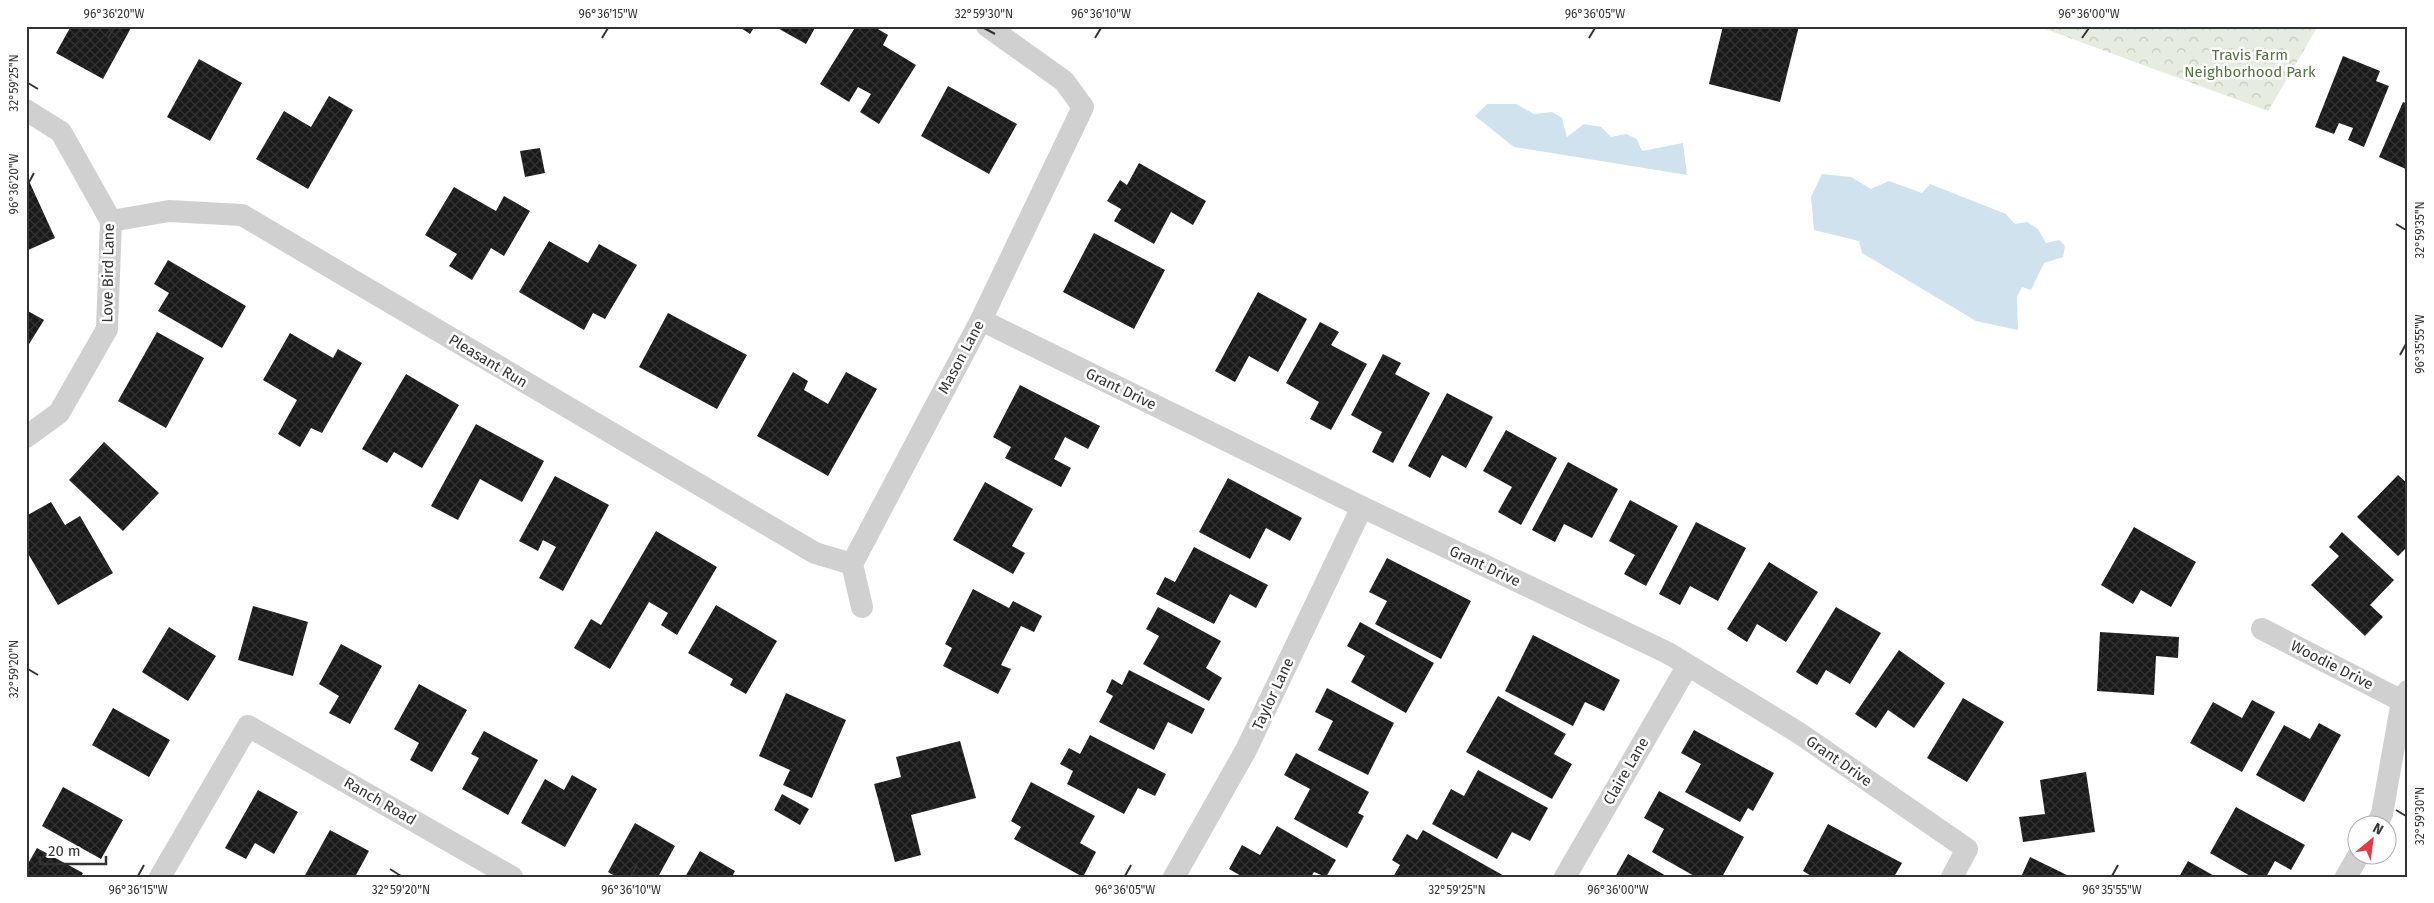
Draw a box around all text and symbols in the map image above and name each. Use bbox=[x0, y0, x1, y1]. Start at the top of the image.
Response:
text: 96°36'20"W bbox=[84, 7, 145, 21]
text: 96°36'15"W bbox=[578, 7, 638, 21]
text: 32°59'30"N bbox=[955, 7, 1013, 21]
text: 96°36'10"W bbox=[1071, 7, 1131, 21]
text: 96°36'05"W bbox=[1565, 7, 1625, 21]
text: 96°36'00"W bbox=[2058, 7, 2120, 21]
park label: Travis Farm Neighborhood Park bbox=[2184, 46, 2316, 81]
text: 32°59'25"N bbox=[7, 54, 21, 112]
text: 96°36'20"W bbox=[7, 153, 21, 214]
text: 32°59'35"N bbox=[2413, 201, 2427, 259]
street label: Love Bird Lane bbox=[98, 223, 118, 323]
text: 96°35'55"W bbox=[2413, 314, 2427, 374]
street label: Mason Lane bbox=[934, 317, 988, 397]
street label: Pleasant Run bbox=[445, 330, 531, 392]
street label: Grant Drive bbox=[1083, 364, 1159, 414]
street label: Grant Drive bbox=[1447, 542, 1523, 590]
street label: Woodie Drive bbox=[2288, 636, 2376, 694]
text: 32°59'20"N bbox=[7, 640, 21, 698]
street label: Taylor Lane bbox=[1248, 655, 1298, 733]
street label: Grant Drive bbox=[1803, 732, 1875, 790]
street label: Claire Lane bbox=[1599, 734, 1653, 808]
street label: Ranch Road bbox=[341, 773, 419, 829]
text: 32°59'30"N bbox=[2413, 787, 2427, 845]
north arrow bbox=[2346, 816, 2396, 866]
text: N bbox=[2370, 819, 2386, 839]
scale bar bbox=[40, 833, 106, 865]
text: 20 m bbox=[48, 842, 81, 860]
text: 96°36'15"W bbox=[108, 883, 168, 897]
text: 32°59'20"N bbox=[372, 883, 430, 897]
text: 96°36'10"W bbox=[601, 883, 661, 897]
text: 96°36'05"W bbox=[1095, 883, 1155, 897]
text: 32°59'25"N bbox=[1428, 883, 1486, 897]
text: 96°36'00"W bbox=[1587, 883, 1649, 897]
text: 96°35'55"W bbox=[2082, 883, 2142, 897]

